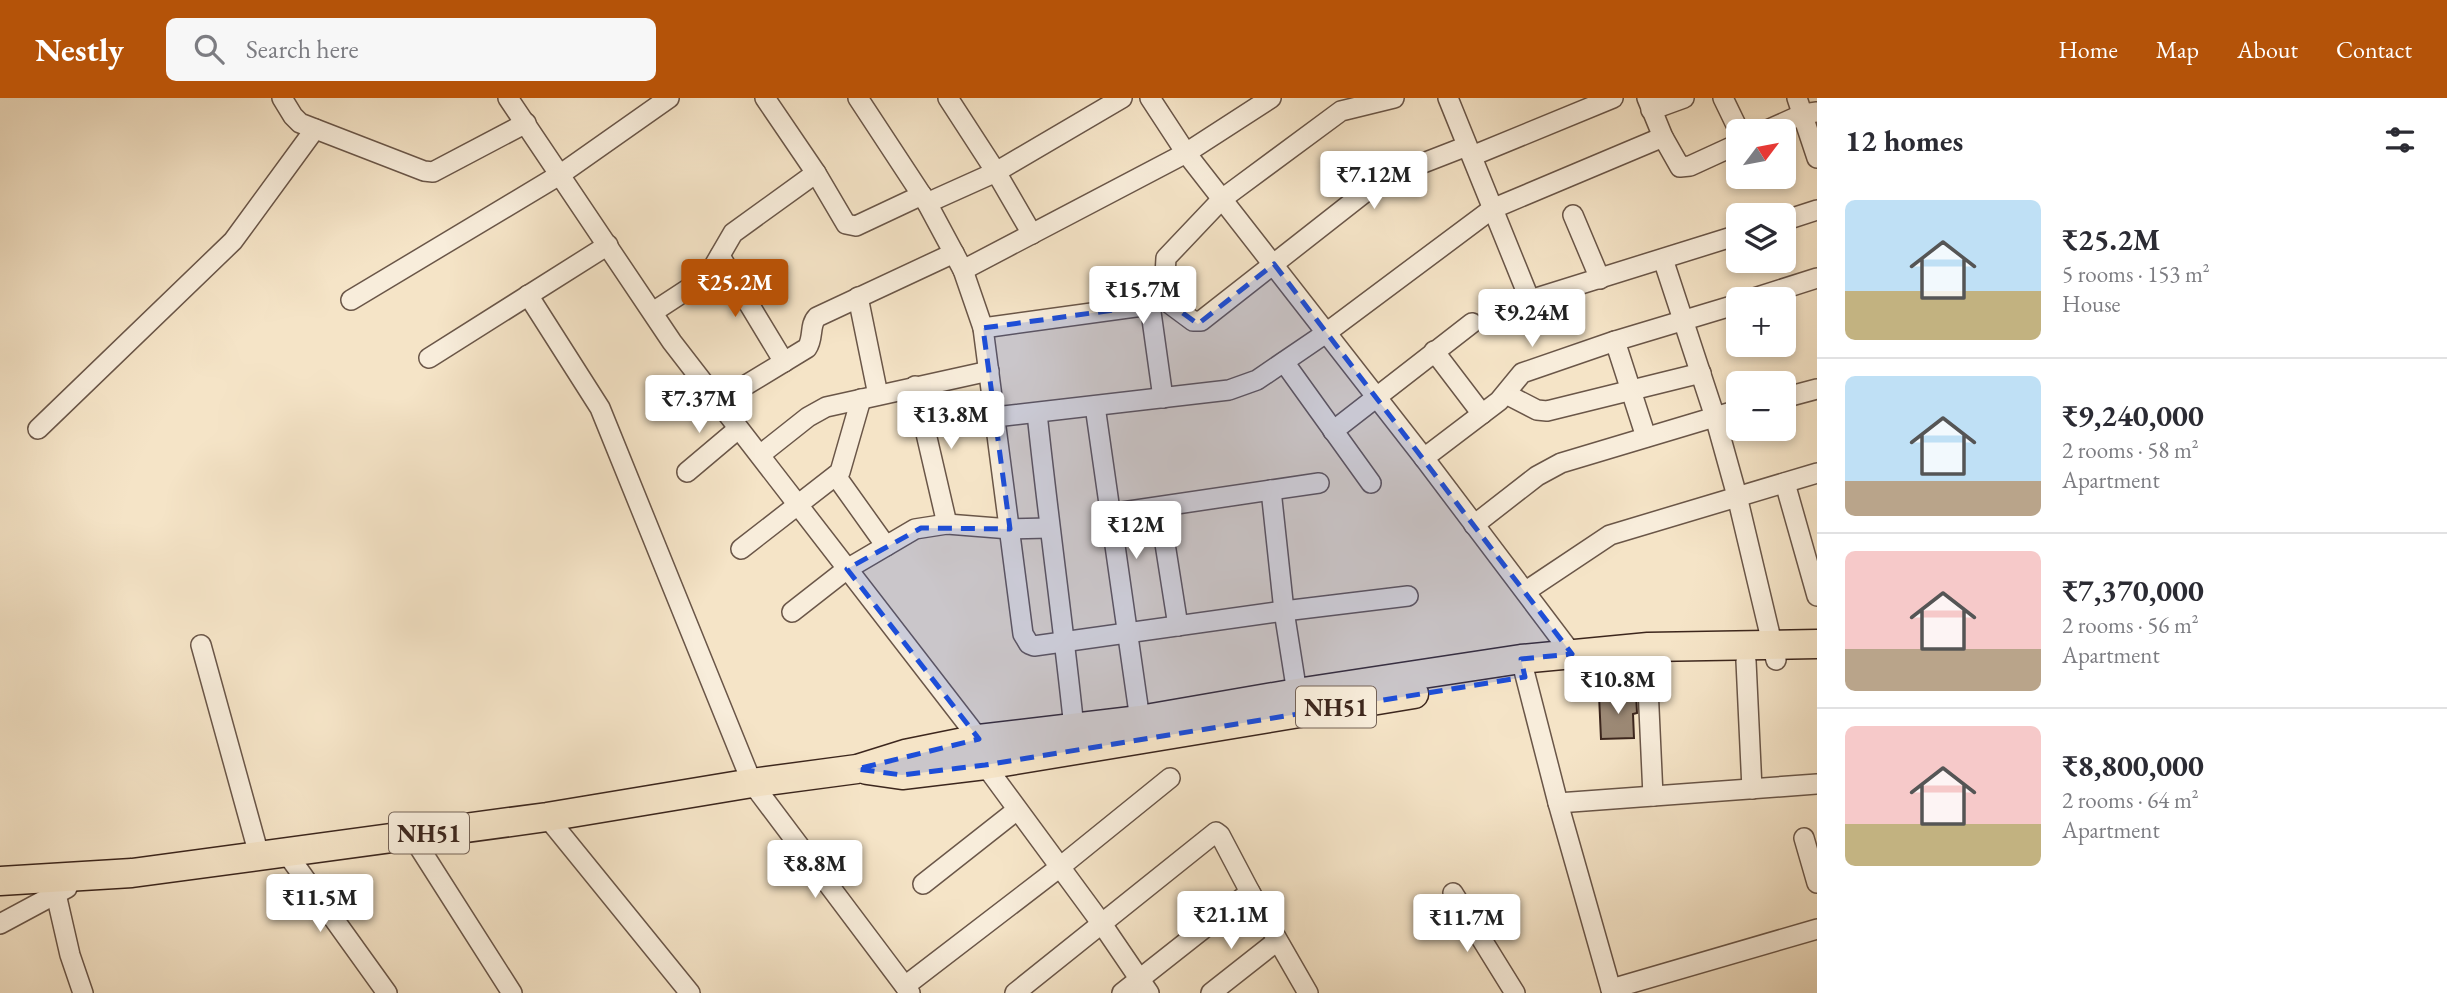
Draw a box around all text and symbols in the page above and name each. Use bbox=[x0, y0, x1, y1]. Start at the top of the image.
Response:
search box bbox=[166, 18, 656, 81]
text: Nestly bbox=[35, 28, 124, 71]
icon: search bbox=[190, 30, 228, 68]
text: Search here bbox=[246, 32, 359, 66]
text: Home bbox=[2058, 34, 2118, 65]
text: Map bbox=[2156, 34, 2199, 65]
text: About bbox=[2237, 34, 2298, 65]
text: Contact bbox=[2336, 34, 2412, 65]
north arrow bbox=[1726, 119, 1796, 189]
map controls bbox=[1726, 119, 1796, 441]
text: 12 homes bbox=[1845, 121, 1963, 160]
icon: filters bbox=[2381, 121, 2419, 159]
pin: ₹7.12M bbox=[1317, 152, 1431, 211]
text: ₹7.12M bbox=[1336, 159, 1412, 189]
button: layers bbox=[1726, 203, 1796, 273]
text: ₹25.2M bbox=[2062, 220, 2160, 259]
icon: home bbox=[1901, 228, 1985, 312]
text: 5 rooms · 153 m² bbox=[2062, 259, 2210, 289]
pin: ₹25.2M bbox=[678, 260, 792, 319]
pin: ₹15.7M bbox=[1086, 266, 1200, 326]
text: ₹25.2M bbox=[697, 267, 773, 297]
text: ₹15.7M bbox=[1105, 274, 1181, 304]
button: + bbox=[1726, 287, 1796, 357]
pin: ₹9.24M bbox=[1475, 289, 1589, 349]
text: House bbox=[2062, 289, 2121, 319]
text: ₹9.24M bbox=[1494, 297, 1570, 327]
button: − bbox=[1726, 371, 1796, 441]
pin: ₹7.37M bbox=[642, 376, 756, 435]
text: ₹7.37M bbox=[661, 383, 737, 413]
pin: ₹13.8M bbox=[894, 392, 1008, 451]
text: ₹9,240,000 bbox=[2062, 396, 2204, 435]
text: ₹13.8M bbox=[913, 399, 989, 429]
icon: home bbox=[1901, 404, 1985, 488]
text: 2 rooms · 58 m² bbox=[2062, 435, 2199, 465]
text: Apartment bbox=[2062, 465, 2160, 495]
pin: ₹12M bbox=[1095, 502, 1177, 561]
text: ₹12M bbox=[1107, 509, 1165, 539]
text: ₹7,370,000 bbox=[2062, 571, 2204, 610]
icon: home bbox=[1901, 579, 1985, 663]
text: 2 rooms · 56 m² bbox=[2062, 610, 2199, 640]
text: Apartment bbox=[2062, 640, 2160, 670]
pin: ₹10.8M bbox=[1561, 656, 1675, 716]
text: ₹10.8M bbox=[1580, 664, 1656, 694]
road number: NH51 bbox=[1296, 686, 1376, 728]
text: ₹8,800,000 bbox=[2062, 746, 2204, 785]
icon: home bbox=[1901, 754, 1985, 838]
text: 2 rooms · 64 m² bbox=[2062, 785, 2199, 815]
road number: NH51 bbox=[389, 812, 469, 854]
text: Apartment bbox=[2062, 815, 2160, 845]
pin: ₹8.8M bbox=[766, 840, 864, 900]
text: ₹8.8M bbox=[783, 848, 847, 878]
pin: ₹11.5M bbox=[263, 874, 377, 934]
text: ₹11.5M bbox=[282, 882, 358, 912]
pin: ₹21.1M bbox=[1174, 892, 1288, 951]
pin: ₹11.7M bbox=[1410, 894, 1524, 954]
text: ₹21.1M bbox=[1193, 899, 1269, 929]
text: ₹11.7M bbox=[1429, 902, 1505, 932]

